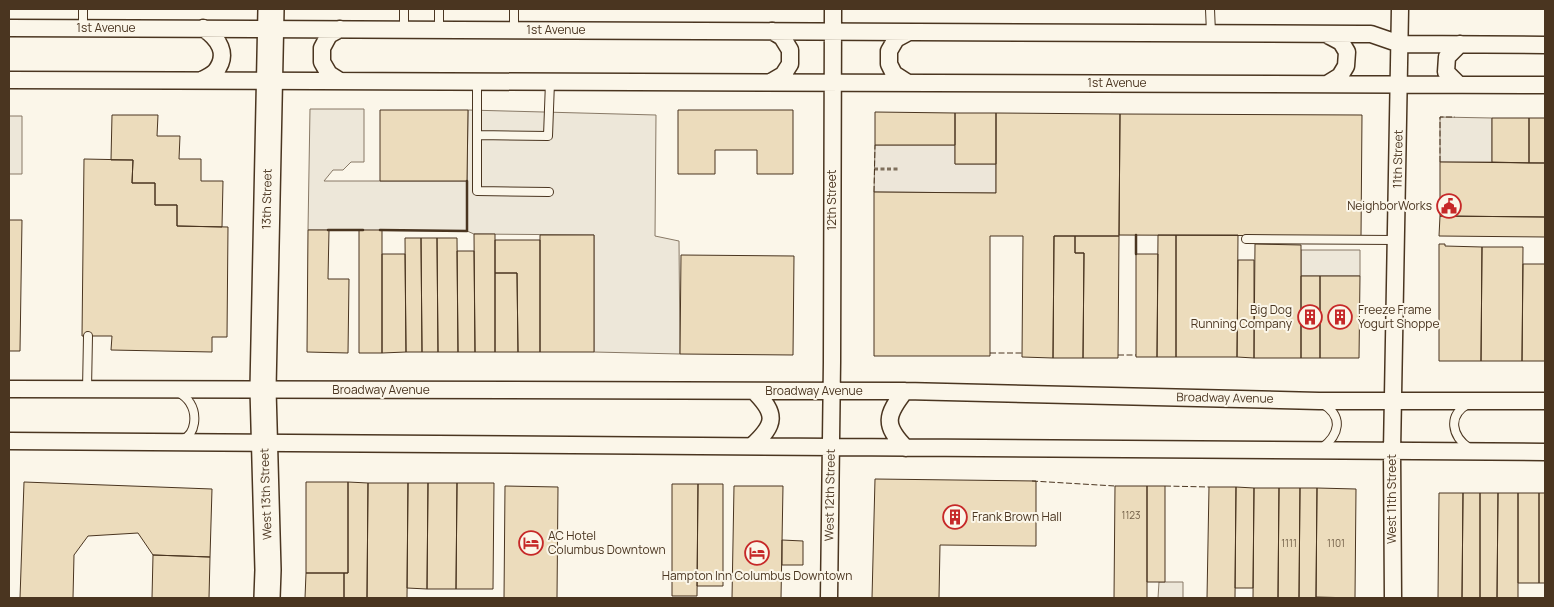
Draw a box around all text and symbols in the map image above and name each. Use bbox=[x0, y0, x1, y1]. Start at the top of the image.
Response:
street label: 1st Avenue bbox=[76, 19, 136, 36]
street label: 1st Avenue bbox=[526, 21, 586, 38]
street label: 1st Avenue bbox=[1087, 74, 1147, 91]
street label: 11th Street bbox=[1388, 129, 1407, 189]
street label: 13th Street bbox=[257, 168, 276, 230]
street label: 12th Street bbox=[823, 169, 840, 231]
public building icon: NeighborWorks bbox=[1436, 193, 1462, 219]
place label: NeighborWorks bbox=[1347, 197, 1432, 214]
place label: Big Dog Running Company bbox=[1191, 301, 1293, 332]
place label: Freeze Frame Yogurt Shoppe bbox=[1358, 301, 1439, 332]
building icon: Big Dog Running Company bbox=[1297, 304, 1323, 330]
building icon: Freeze Frame Yogurt Shoppe bbox=[1327, 304, 1353, 330]
street label: Broadway Avenue bbox=[332, 381, 430, 398]
street label: Broadway Avenue bbox=[765, 382, 863, 399]
street label: Broadway Avenue bbox=[1176, 388, 1274, 407]
street label: West 13th Street bbox=[255, 448, 276, 540]
street label: West 12th Street bbox=[820, 449, 839, 541]
street label: West 11th Street bbox=[1383, 454, 1400, 544]
building icon: Frank Brown Hall bbox=[942, 504, 968, 530]
place label: Frank Brown Hall bbox=[972, 508, 1062, 525]
house number: 1123 bbox=[1121, 508, 1141, 522]
place label: AC Hotel Columbus Downtown bbox=[548, 527, 666, 558]
hotel icon: AC Hotel Columbus Downtown bbox=[518, 530, 544, 556]
house number: 1111 bbox=[1281, 536, 1297, 550]
house number: 1101 bbox=[1327, 536, 1345, 550]
hotel icon: Hampton Inn Columbus Downtown bbox=[744, 540, 770, 566]
place label: Hampton Inn Columbus Downtown bbox=[662, 567, 852, 584]

